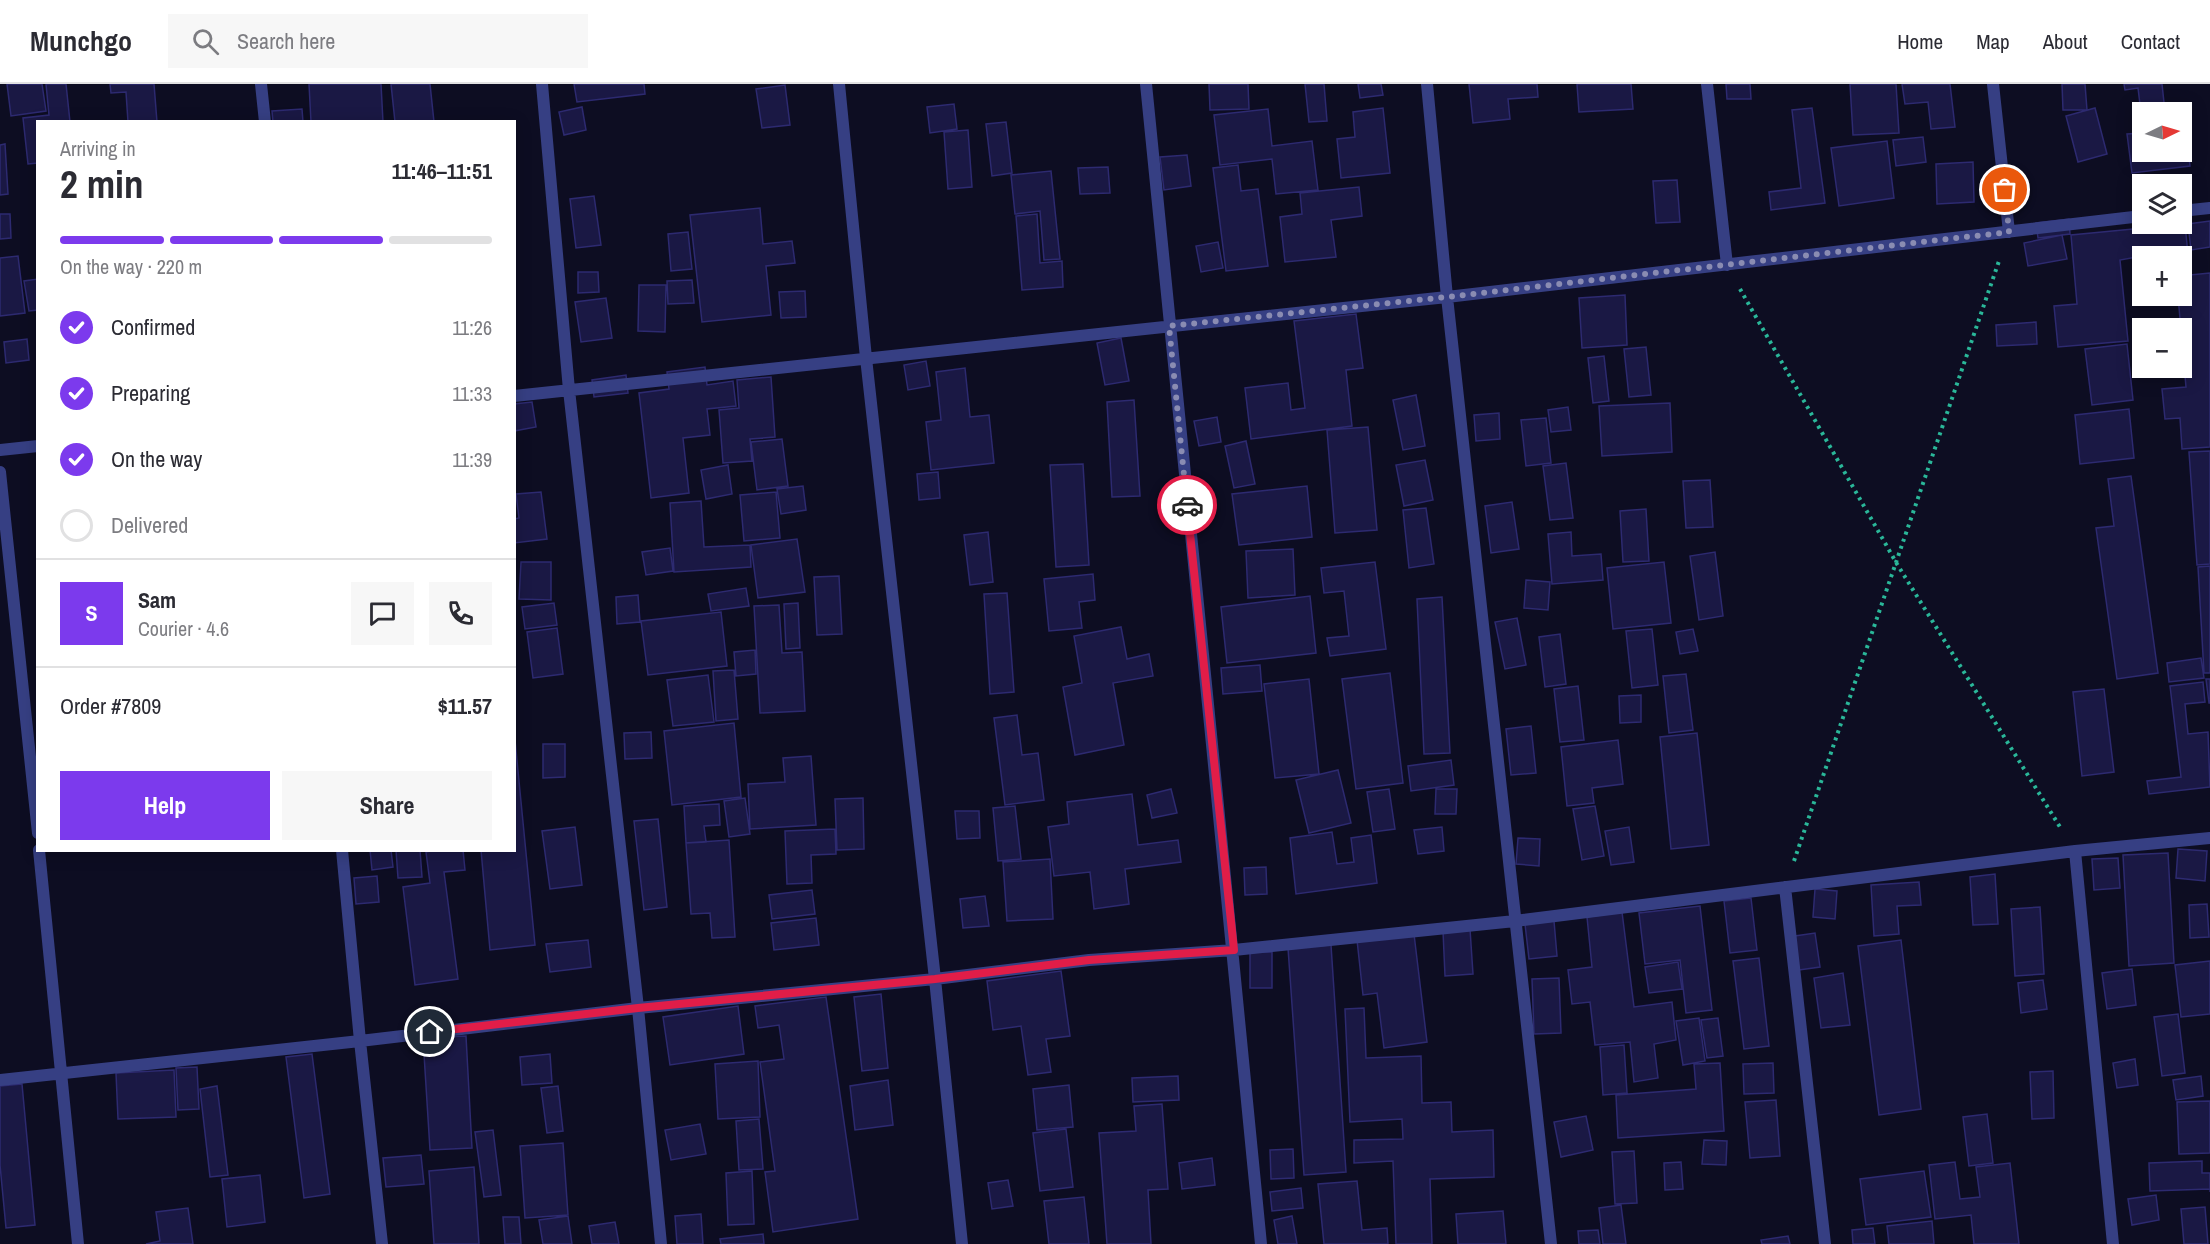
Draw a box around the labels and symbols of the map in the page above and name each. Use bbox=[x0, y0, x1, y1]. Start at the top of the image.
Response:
north arrow bbox=[2132, 102, 2192, 162]
pin bbox=[1979, 164, 2030, 215]
courier bbox=[1157, 475, 1217, 535]
pin bbox=[404, 1006, 455, 1057]

